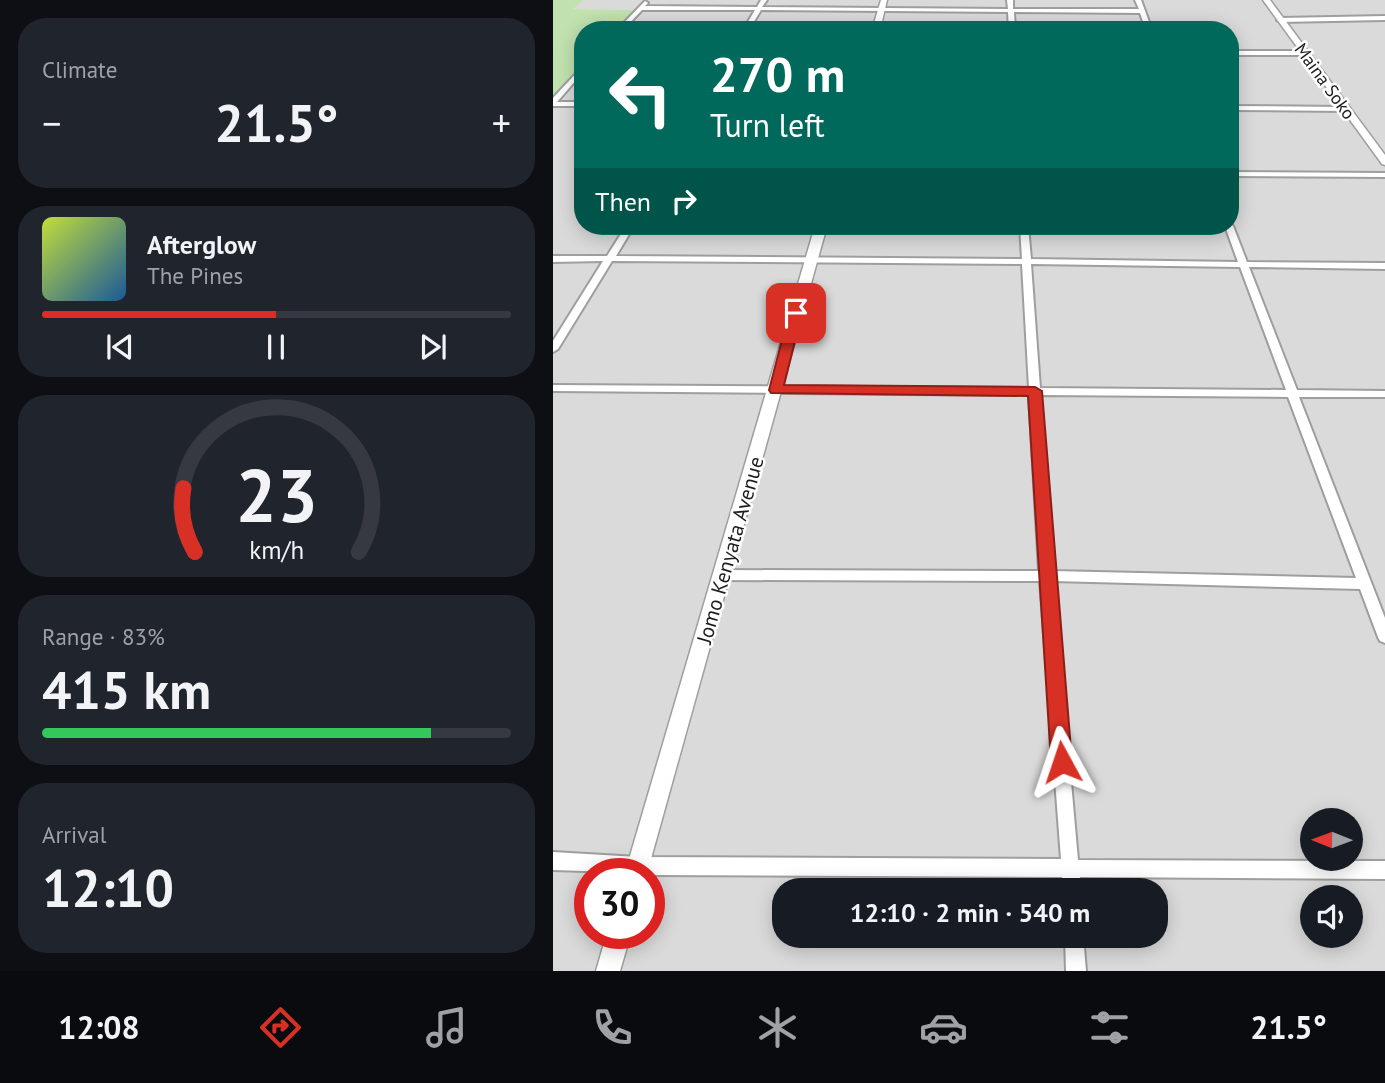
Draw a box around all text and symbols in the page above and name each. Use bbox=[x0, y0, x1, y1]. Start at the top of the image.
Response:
street label: Maina Soko bbox=[1290, 38, 1360, 124]
text: 270 m bbox=[710, 42, 845, 106]
icon: left bbox=[595, 49, 686, 140]
text: Climate bbox=[42, 55, 117, 84]
text: 21.5° bbox=[215, 89, 338, 156]
text: − bbox=[42, 98, 61, 147]
text: + bbox=[492, 98, 511, 147]
text: Turn left bbox=[710, 104, 825, 146]
icon: right bbox=[665, 182, 703, 220]
text: Then bbox=[595, 185, 651, 218]
text: Afterglow bbox=[147, 228, 256, 261]
text: The Pines bbox=[147, 261, 243, 290]
pin bbox=[766, 283, 826, 343]
icon: arrive bbox=[777, 294, 815, 332]
icon: previous bbox=[101, 328, 139, 366]
icon: pause bbox=[257, 328, 295, 366]
icon: next bbox=[414, 328, 452, 366]
text: 23 bbox=[235, 448, 318, 542]
street label: Jomo Kenyata Avenue bbox=[690, 453, 770, 648]
text: km/h bbox=[249, 533, 304, 565]
text: Range · 83% bbox=[42, 622, 165, 651]
text: 415 km bbox=[42, 656, 211, 723]
position arrow bbox=[1025, 725, 1099, 799]
north arrow bbox=[1300, 808, 1363, 872]
map controls bbox=[1300, 808, 1363, 948]
text: Arrival bbox=[42, 820, 106, 849]
text: 12:10 bbox=[42, 854, 174, 921]
speed limit sign: 30 bbox=[574, 858, 665, 949]
button: sound bbox=[1300, 885, 1363, 948]
text: 12:10 · 2 min · 540 m bbox=[850, 896, 1090, 929]
icon: directions bbox=[256, 1003, 305, 1052]
icon: music bbox=[422, 1003, 471, 1052]
icon: phone bbox=[588, 1003, 637, 1052]
icon: climate bbox=[753, 1003, 802, 1052]
icon: car bbox=[919, 1003, 968, 1052]
icon: filters bbox=[1085, 1003, 1134, 1052]
text: 12:08 bbox=[58, 1006, 140, 1048]
text: 21.5° bbox=[1250, 1006, 1327, 1048]

